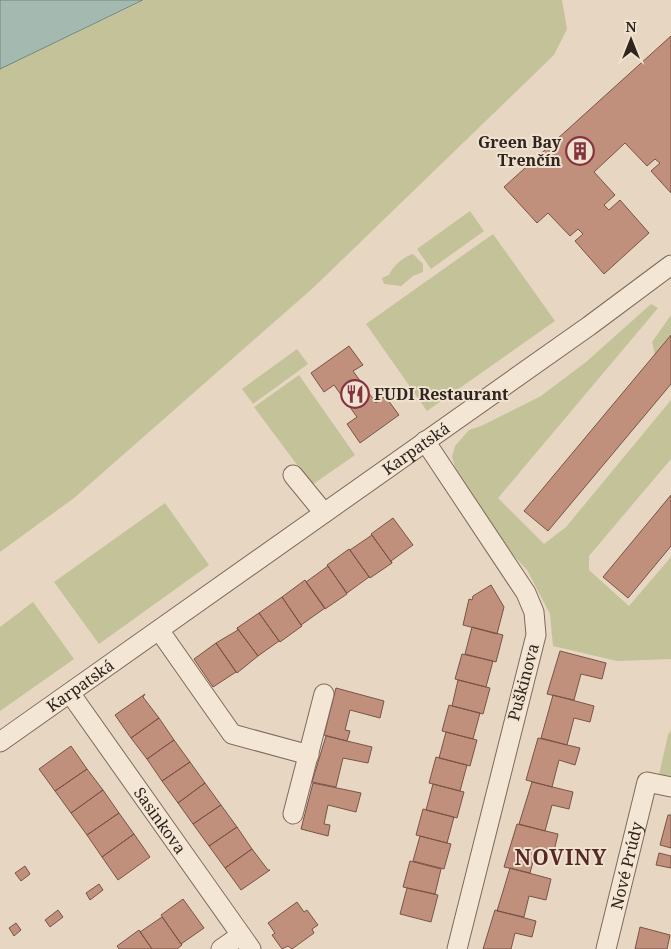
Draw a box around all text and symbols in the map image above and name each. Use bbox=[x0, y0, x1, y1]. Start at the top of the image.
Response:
north arrow bbox=[606, 15, 656, 65]
text: N bbox=[625, 17, 637, 36]
place label: Green Bay Trenčín bbox=[478, 131, 562, 171]
building icon: Green Bay Trenčín bbox=[565, 136, 595, 166]
restaurant icon: FUDI Restaurant bbox=[340, 379, 370, 409]
place label: FUDI Restaurant bbox=[374, 383, 509, 405]
street label: Karpatská bbox=[378, 417, 454, 480]
street label: Puškinova bbox=[502, 641, 544, 723]
street label: Karpatská bbox=[42, 654, 118, 717]
street label: Sasinkova bbox=[129, 783, 191, 858]
street label: Nové Prúdy bbox=[605, 818, 648, 912]
district label: NOVINY bbox=[515, 843, 607, 871]

